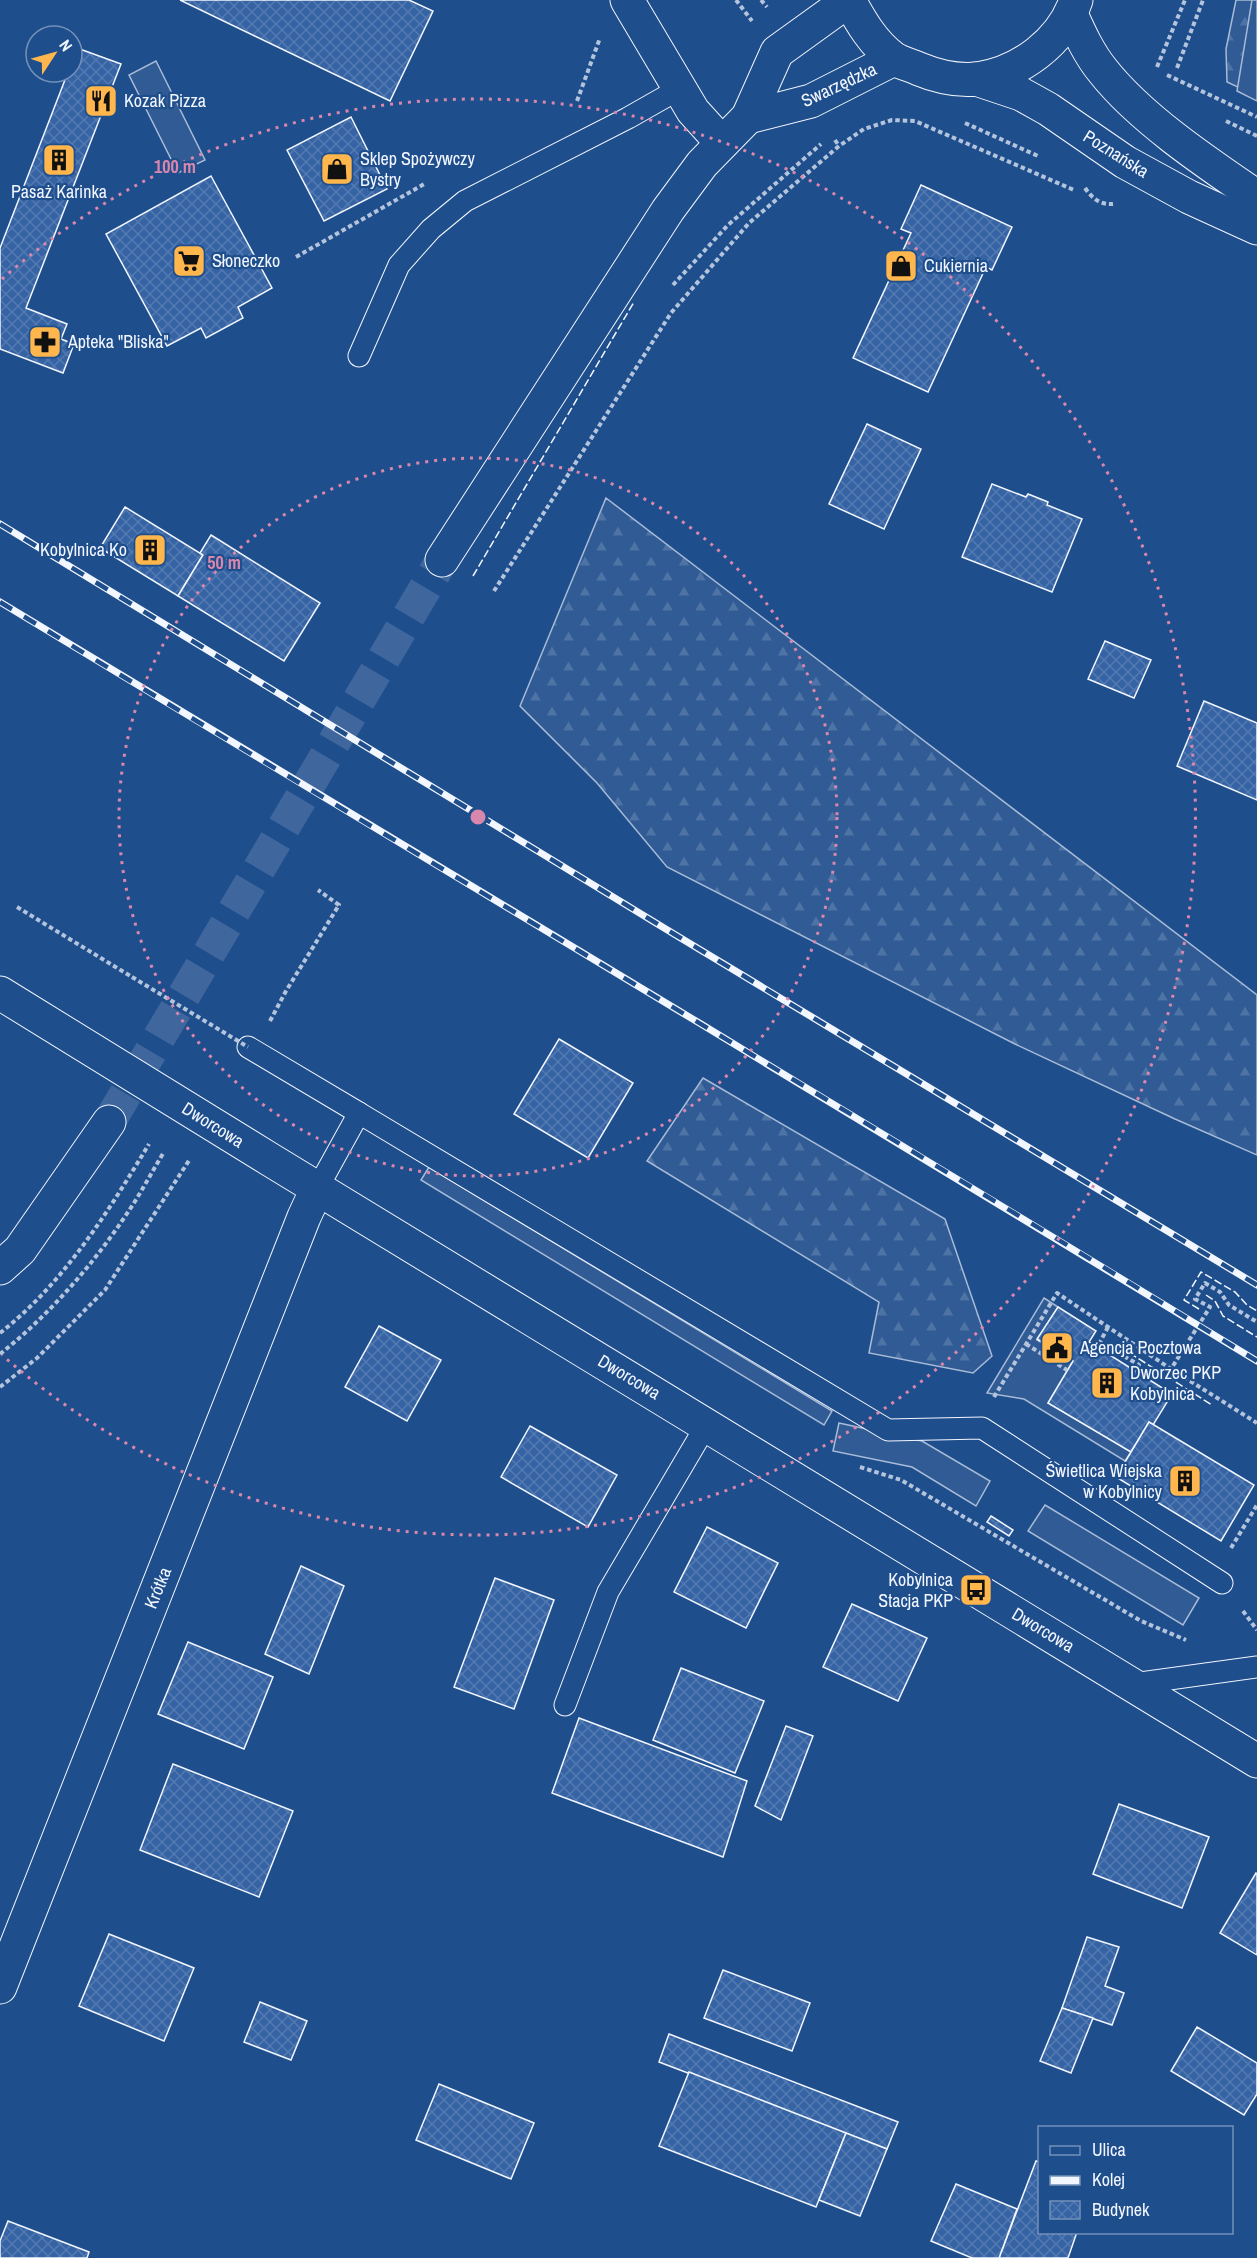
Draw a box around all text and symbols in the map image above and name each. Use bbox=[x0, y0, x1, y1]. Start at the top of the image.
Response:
north arrow bbox=[24, 24, 84, 84]
text: N bbox=[54, 35, 78, 55]
street label: Swarzędzka bbox=[797, 56, 881, 113]
restaurant icon: Kozak Pizza bbox=[83, 83, 119, 119]
place label: Kozak Pizza bbox=[124, 88, 206, 113]
street label: Poznańska bbox=[1079, 124, 1154, 184]
building icon: Pasaż Karinka bbox=[41, 142, 77, 178]
place label: Sklep Spożywczy Bystry bbox=[360, 146, 475, 192]
shop icon: Sklep Spożywczy Bystry bbox=[319, 151, 355, 187]
text: 100 m bbox=[154, 154, 196, 179]
place label: Pasaż Karinka bbox=[11, 179, 107, 204]
supermarket icon: Słoneczko bbox=[171, 243, 207, 279]
place label: Słoneczko bbox=[212, 248, 280, 273]
shop icon: Cukiernia bbox=[883, 248, 919, 284]
place label: Cukiernia bbox=[924, 253, 988, 278]
pharmacy icon: Apteka "Bliska" bbox=[27, 324, 63, 360]
place label: Apteka "Bliska" bbox=[67, 329, 169, 354]
building icon: Kobylnica Ko bbox=[132, 532, 168, 568]
place label: Kobylnica Ko bbox=[40, 537, 127, 562]
text: 50 m bbox=[207, 550, 241, 575]
centre of rings bbox=[468, 807, 488, 827]
street label: Dworcowa bbox=[177, 1096, 249, 1153]
public building icon: Agencja Pocztowa bbox=[1039, 1330, 1075, 1366]
place label: Agencja Pocztowa bbox=[1079, 1335, 1201, 1360]
street label: Dworcowa bbox=[593, 1348, 665, 1405]
place label: Dworzec PKP Kobylnica bbox=[1130, 1360, 1221, 1406]
building icon: Dworzec PKP Kobylnica bbox=[1089, 1365, 1125, 1401]
place label: Świetlica Wiejska w Kobylnicy bbox=[1046, 1458, 1163, 1504]
building icon: Świetlica Wiejska w Kobylnicy bbox=[1167, 1463, 1203, 1499]
street label: Krótka bbox=[138, 1563, 177, 1612]
place label: Kobylnica Stacja PKP bbox=[878, 1567, 953, 1613]
bus stop icon: Kobylnica Stacja PKP bbox=[958, 1572, 994, 1608]
street label: Dworcowa bbox=[1007, 1601, 1079, 1658]
legend bbox=[1038, 2126, 1233, 2234]
text: Ulica bbox=[1092, 2137, 1126, 2162]
text: Kolej bbox=[1092, 2167, 1125, 2192]
text: Budynek bbox=[1092, 2197, 1150, 2222]

